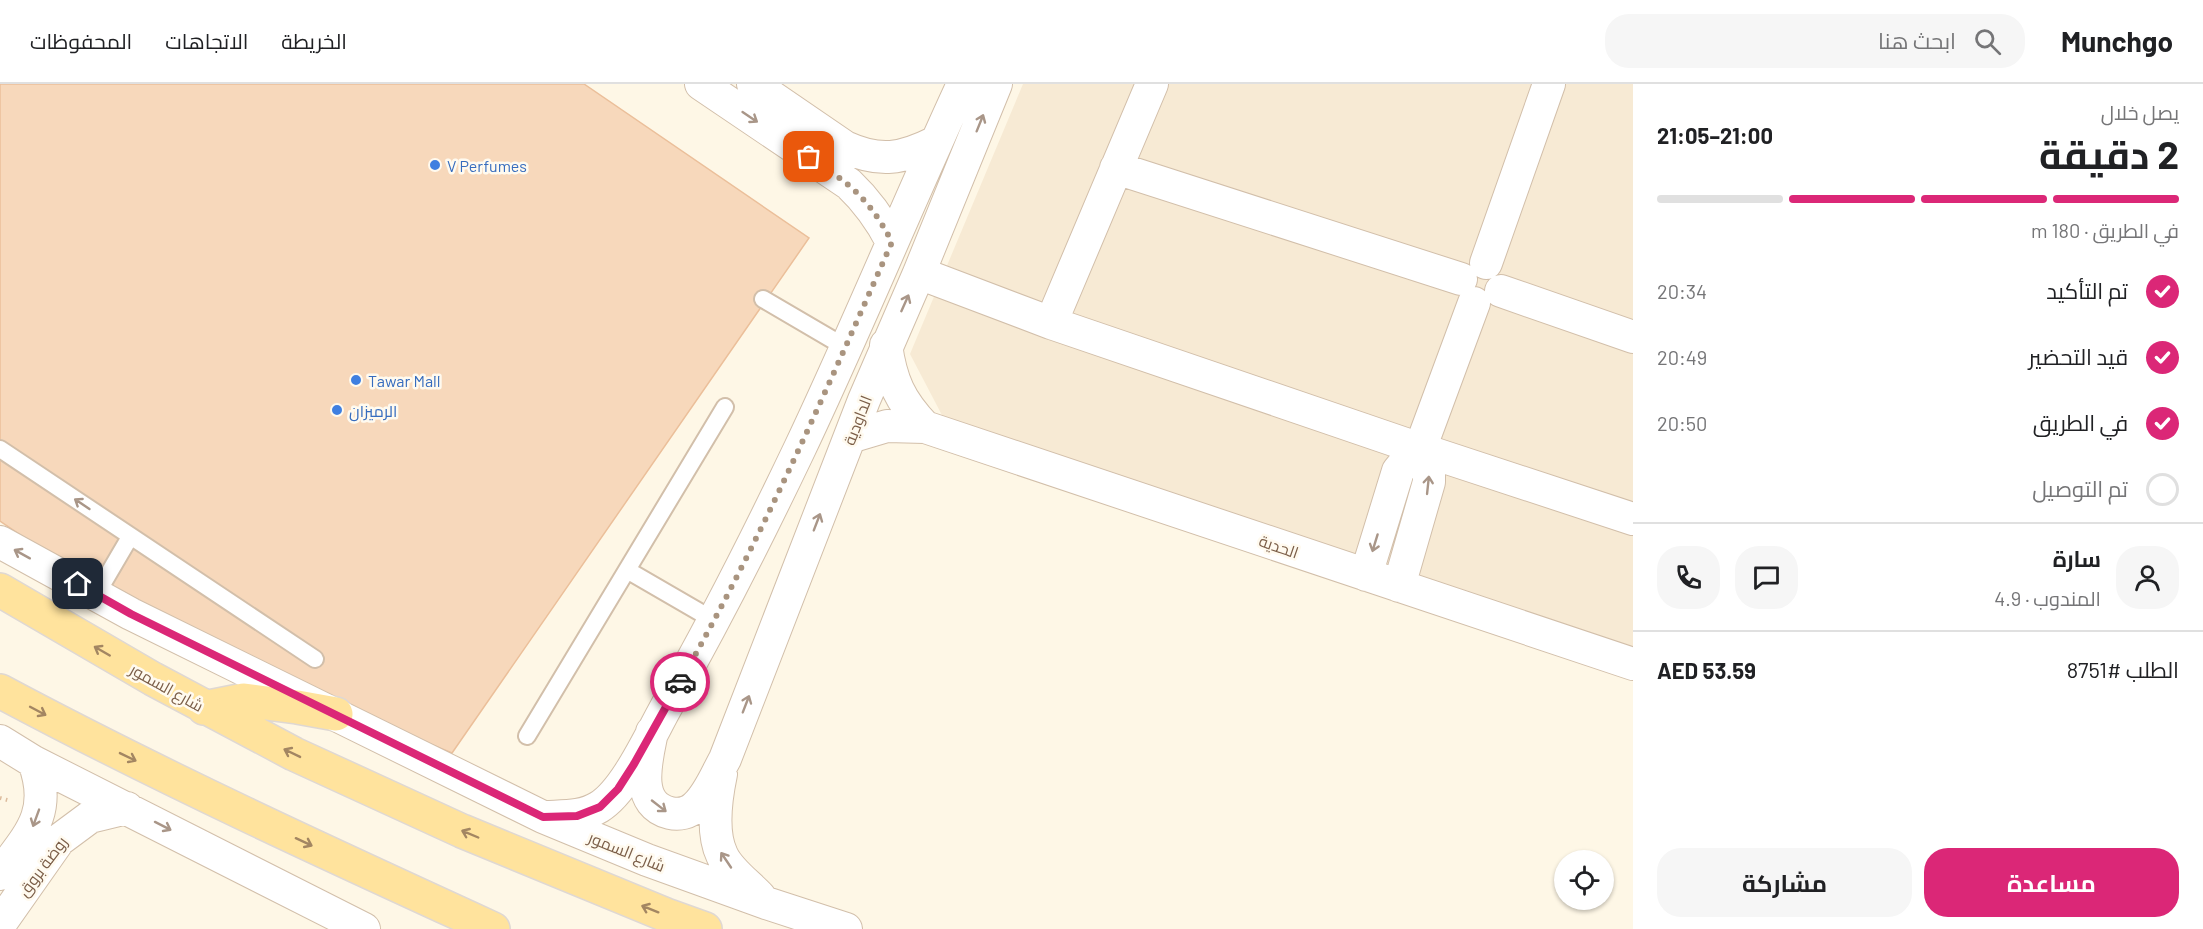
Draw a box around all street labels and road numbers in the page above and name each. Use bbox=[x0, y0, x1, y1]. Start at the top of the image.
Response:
street label: الداودية bbox=[839, 393, 876, 448]
street label: الحدية bbox=[1256, 530, 1301, 563]
street label: شارع السمور bbox=[125, 659, 207, 718]
street label: شارع السمور bbox=[584, 827, 668, 878]
street label: روضة بروق bbox=[13, 832, 72, 901]

